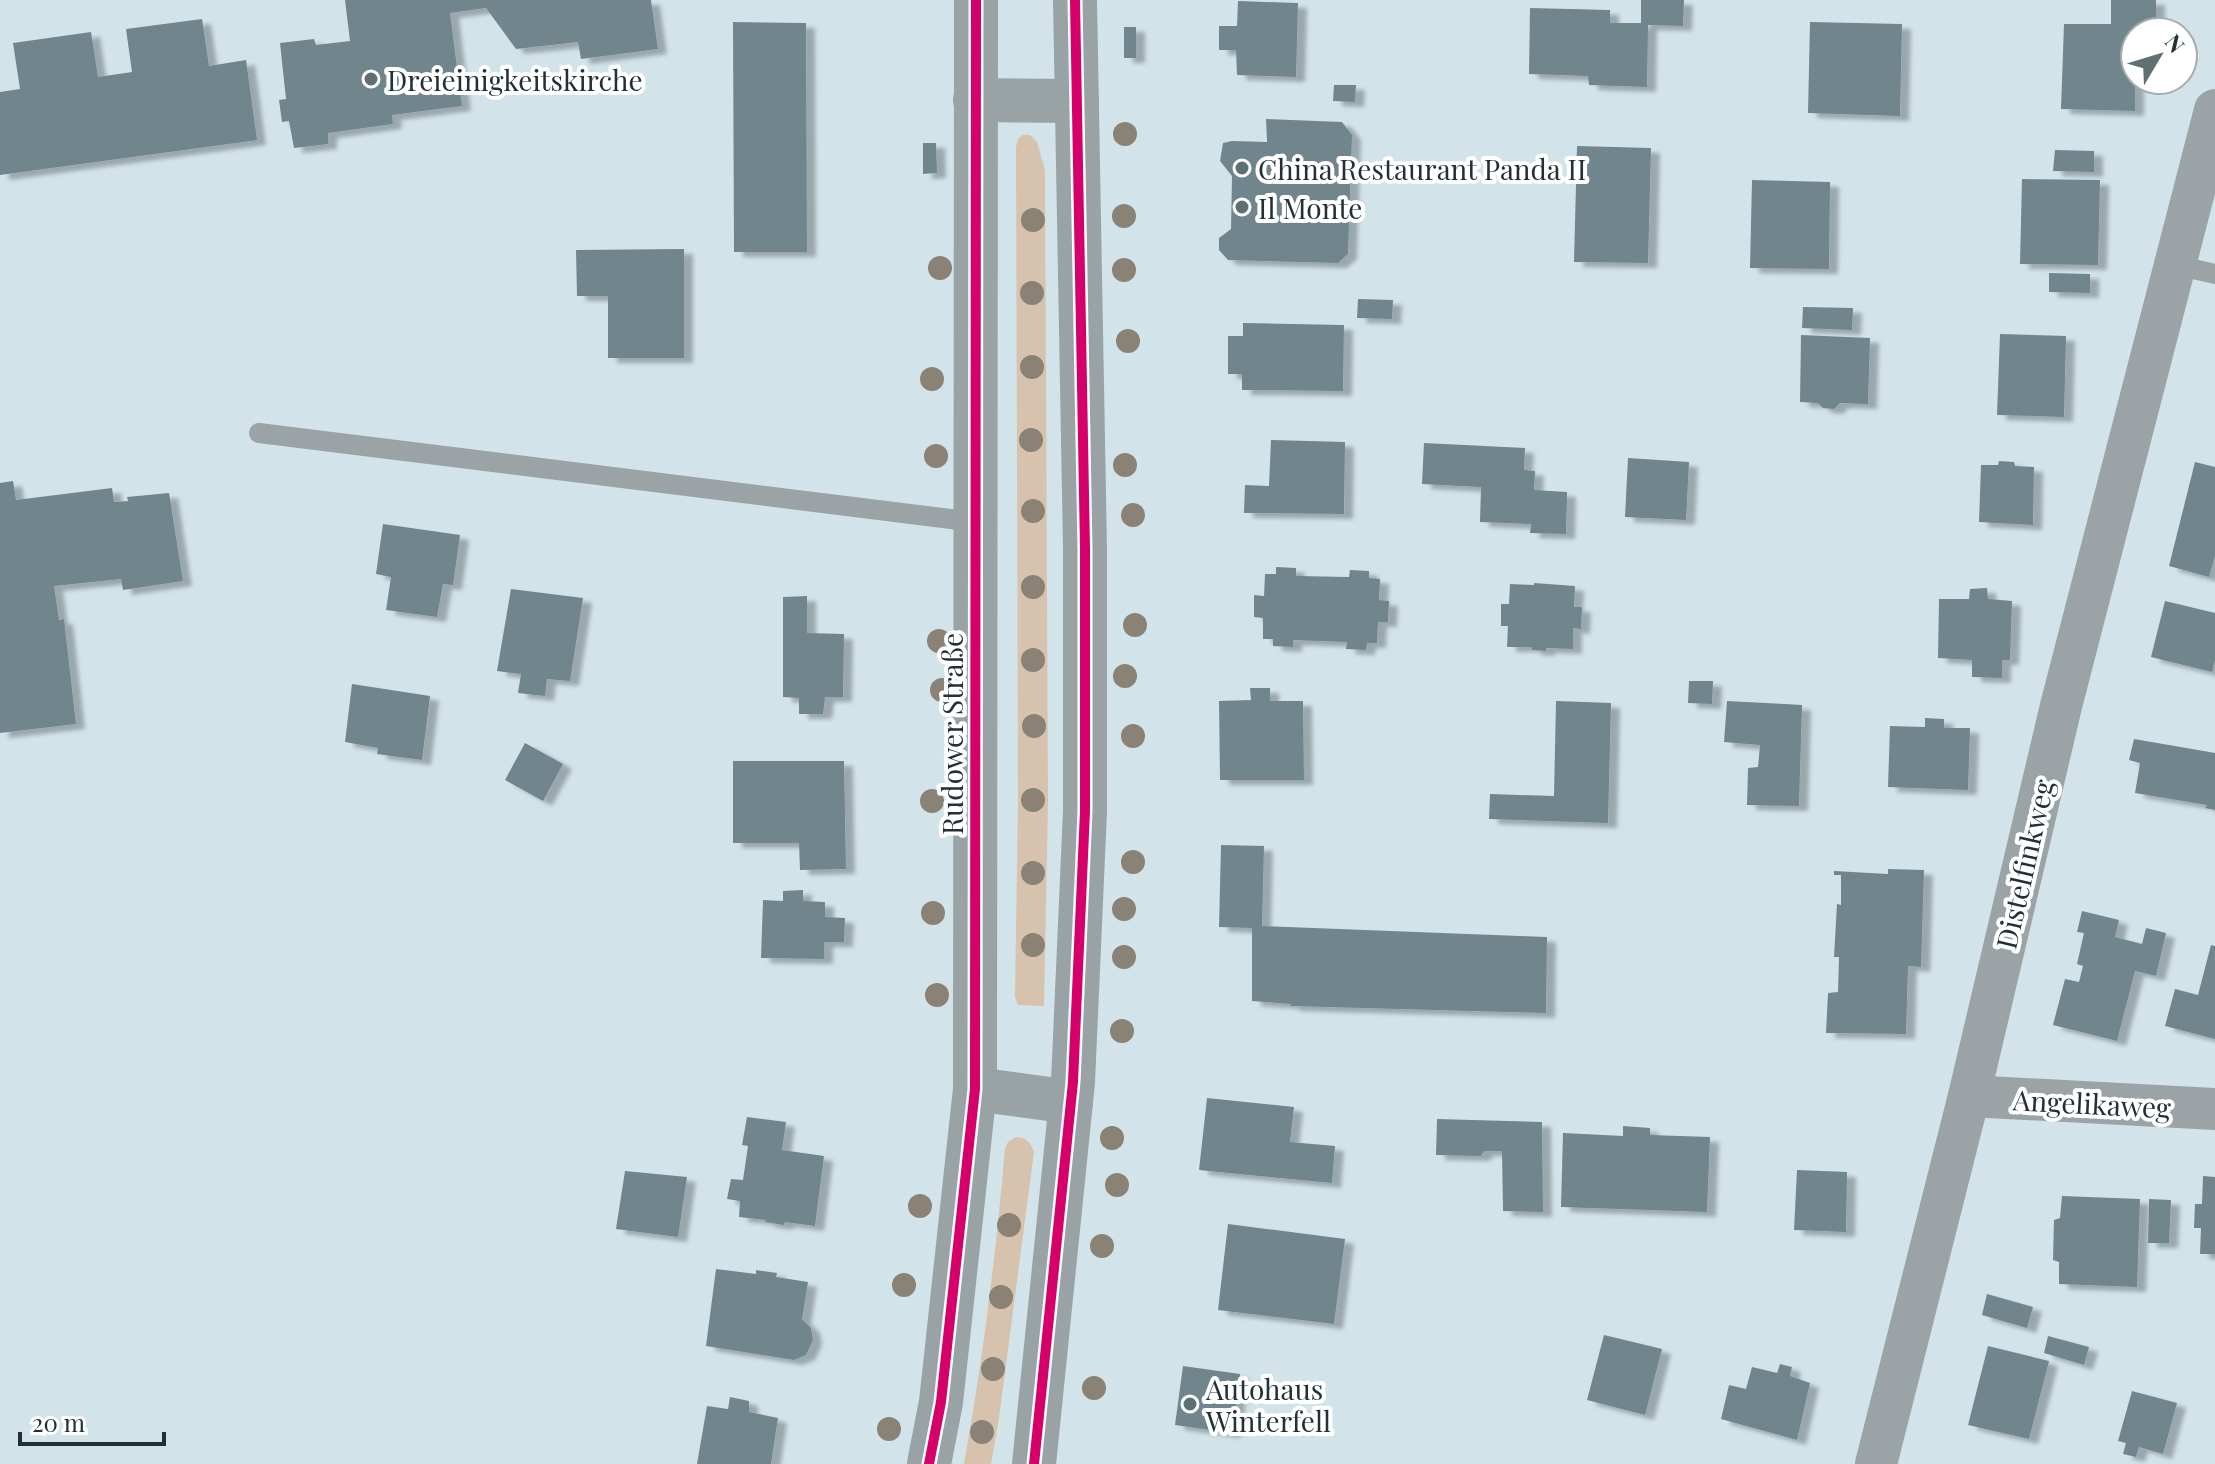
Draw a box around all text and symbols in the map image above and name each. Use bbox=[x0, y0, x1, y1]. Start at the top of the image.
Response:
north arrow bbox=[2119, 16, 2199, 96]
text: N bbox=[2159, 28, 2192, 59]
place label: Dreieinigkeitskirche bbox=[387, 61, 643, 98]
marker: Dreieinigkeitskirche bbox=[362, 70, 380, 88]
place label: China Restaurant Panda II bbox=[1258, 150, 1586, 187]
marker: China Restaurant Panda II bbox=[1233, 159, 1251, 177]
place label: Il Monte bbox=[1258, 189, 1363, 226]
marker: Il Monte bbox=[1233, 198, 1251, 216]
street label: Rudower Straße bbox=[933, 633, 970, 835]
street label: Distelfinkweg bbox=[1987, 775, 2062, 952]
street label: Angelikaweg bbox=[2011, 1080, 2172, 1126]
place label: Autohaus Winterfell bbox=[1205, 1370, 1331, 1439]
marker: Autohaus Winterfell bbox=[1181, 1395, 1199, 1413]
scale bar bbox=[20, 1396, 164, 1446]
text: 20 m bbox=[32, 1406, 85, 1438]

